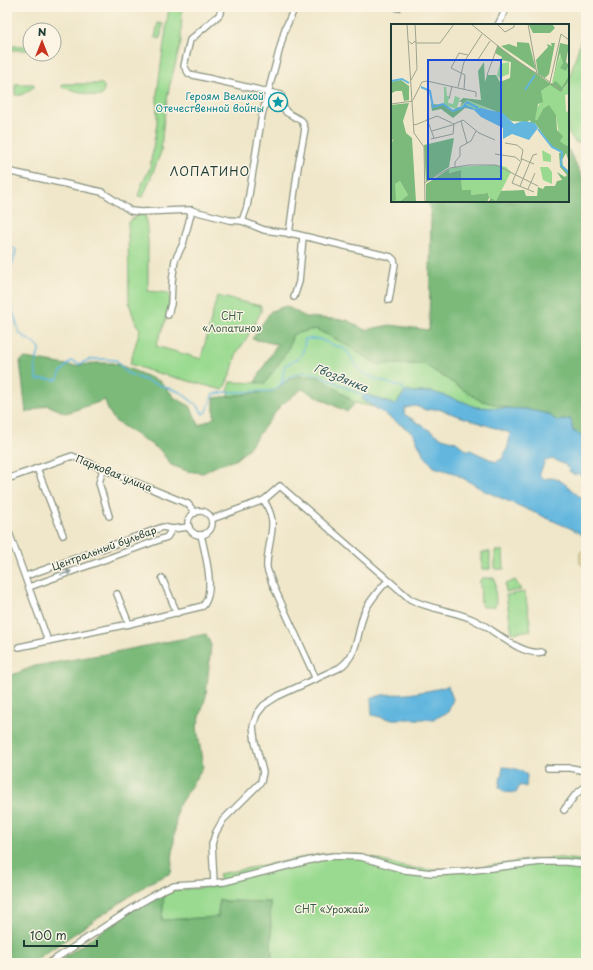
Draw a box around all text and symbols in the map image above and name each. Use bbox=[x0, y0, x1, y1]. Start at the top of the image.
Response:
north arrow bbox=[22, 22, 62, 62]
text: N bbox=[38, 23, 47, 40]
inset map bbox=[391, 24, 569, 202]
place label: Героям Великой Отечественной войны bbox=[156, 88, 264, 115]
place icon: Героям Великой Отечественной войны bbox=[267, 91, 289, 113]
district label: ЛОПАТИНО bbox=[170, 162, 250, 180]
park label: СНТ «Лопатино» bbox=[202, 308, 262, 335]
water label: Гвоздянка bbox=[312, 359, 372, 396]
street label: Парковая улица bbox=[74, 450, 155, 495]
street label: Центральный бульвар bbox=[49, 522, 159, 574]
one-way arrow bbox=[60, 570, 72, 576]
park label: СНТ «Урожай» bbox=[294, 901, 370, 916]
scale bar bbox=[24, 922, 97, 948]
text: 100 m bbox=[30, 926, 67, 944]

